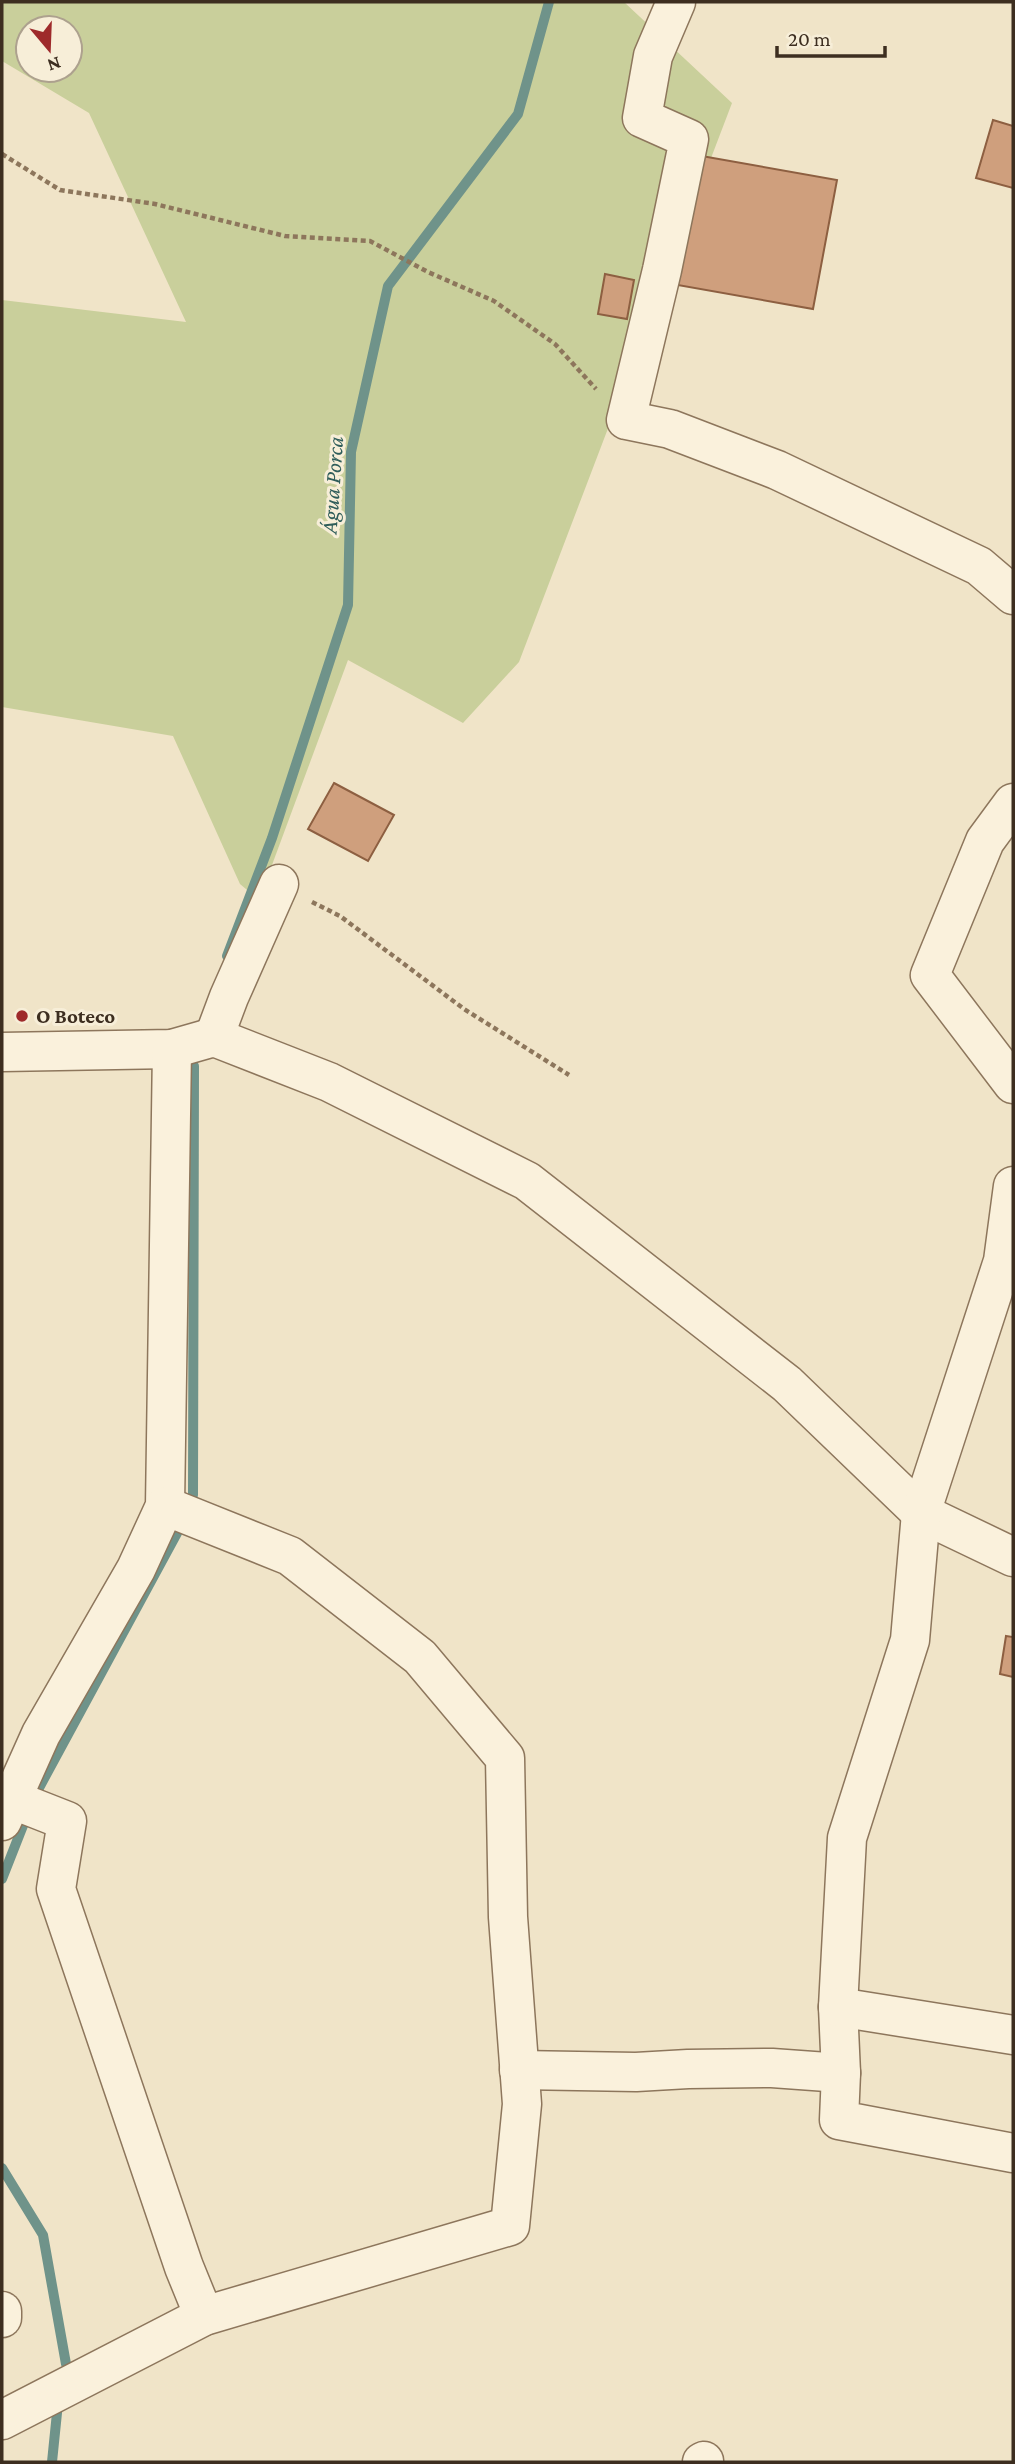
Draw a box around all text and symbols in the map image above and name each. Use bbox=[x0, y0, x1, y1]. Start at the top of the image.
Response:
north arrow bbox=[14, 14, 84, 84]
scale bar bbox=[777, 14, 886, 58]
text: 20 m bbox=[788, 27, 831, 51]
text: N bbox=[45, 53, 64, 77]
water label: Água Porca bbox=[316, 435, 348, 535]
place label: O Boteco bbox=[36, 1004, 115, 1028]
marker: O Boteco bbox=[14, 1008, 30, 1024]

